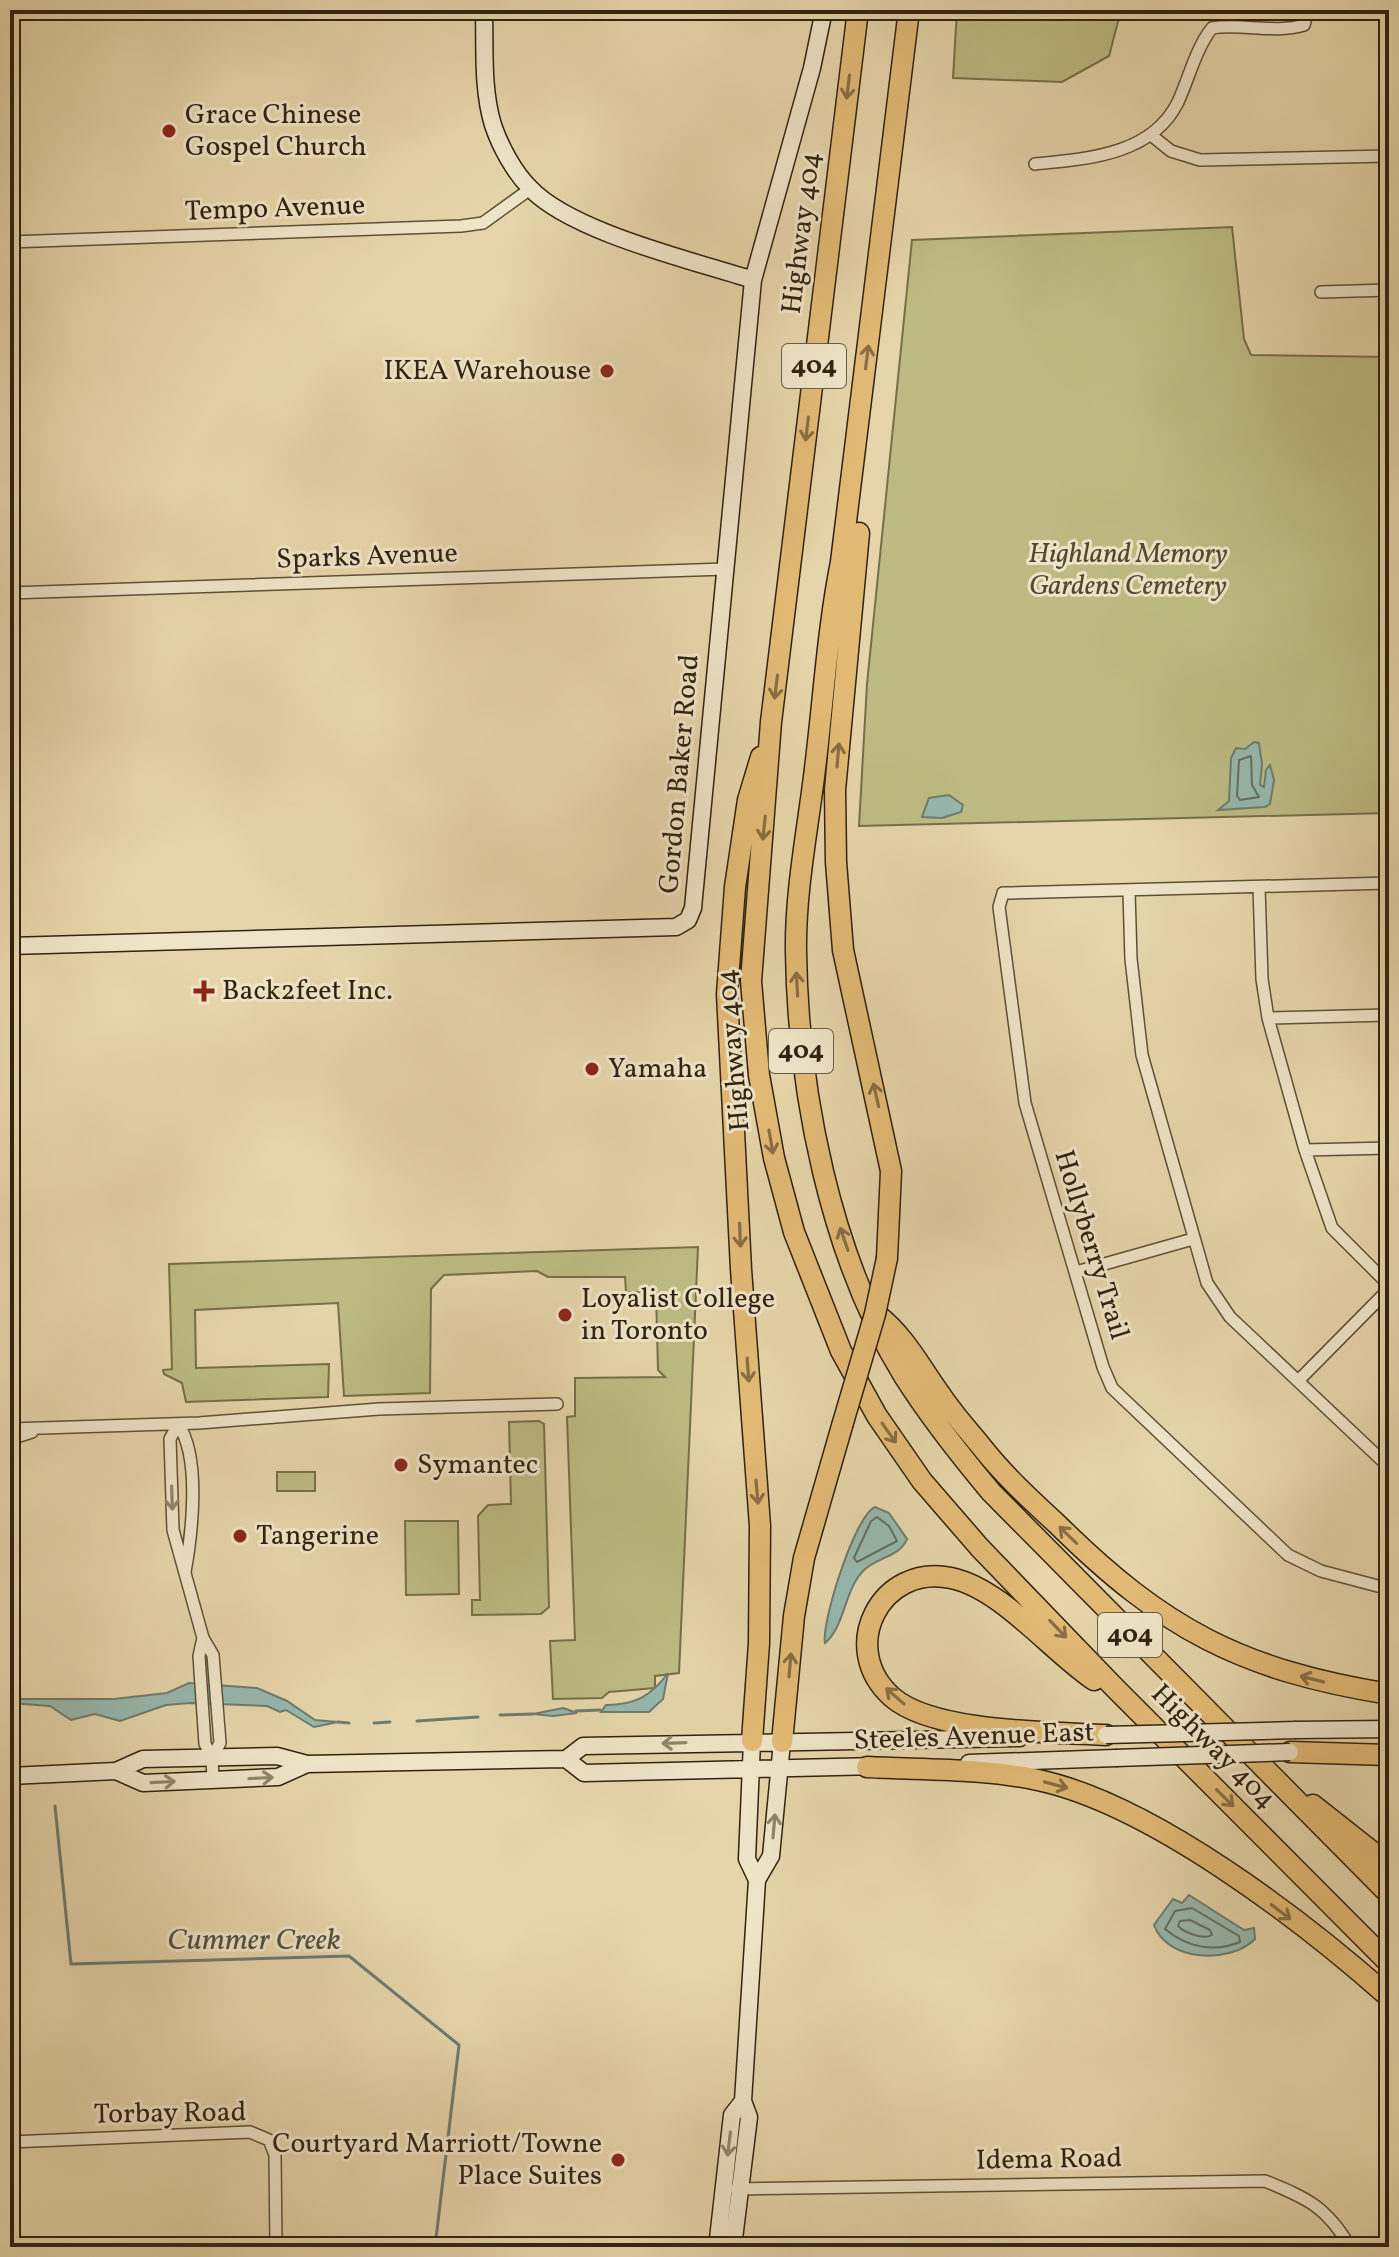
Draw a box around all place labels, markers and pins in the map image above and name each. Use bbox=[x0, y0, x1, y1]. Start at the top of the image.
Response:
place label: Grace Chinese Gospel Church bbox=[185, 96, 367, 167]
marker: Grace Chinese Gospel Church bbox=[160, 122, 178, 140]
place label: IKEA Warehouse bbox=[383, 352, 591, 391]
marker: IKEA Warehouse bbox=[598, 362, 616, 380]
place label: Back2feet Inc. bbox=[222, 972, 393, 1011]
marker: Back2feet Inc. bbox=[193, 980, 215, 1002]
place label: Yamaha bbox=[608, 1050, 707, 1089]
marker: Yamaha bbox=[583, 1060, 601, 1078]
place label: Loyalist College in Toronto bbox=[581, 1280, 775, 1351]
marker: Loyalist College in Toronto bbox=[556, 1306, 574, 1324]
place label: Symantec bbox=[417, 1446, 538, 1485]
marker: Symantec bbox=[392, 1456, 410, 1474]
place label: Tangerine bbox=[256, 1517, 379, 1556]
marker: Tangerine bbox=[231, 1527, 249, 1545]
place label: Courtyard Marriott/Towne Place Suites bbox=[272, 2125, 602, 2196]
marker: Courtyard Marriott/Towne Place Suites bbox=[609, 2151, 627, 2169]

